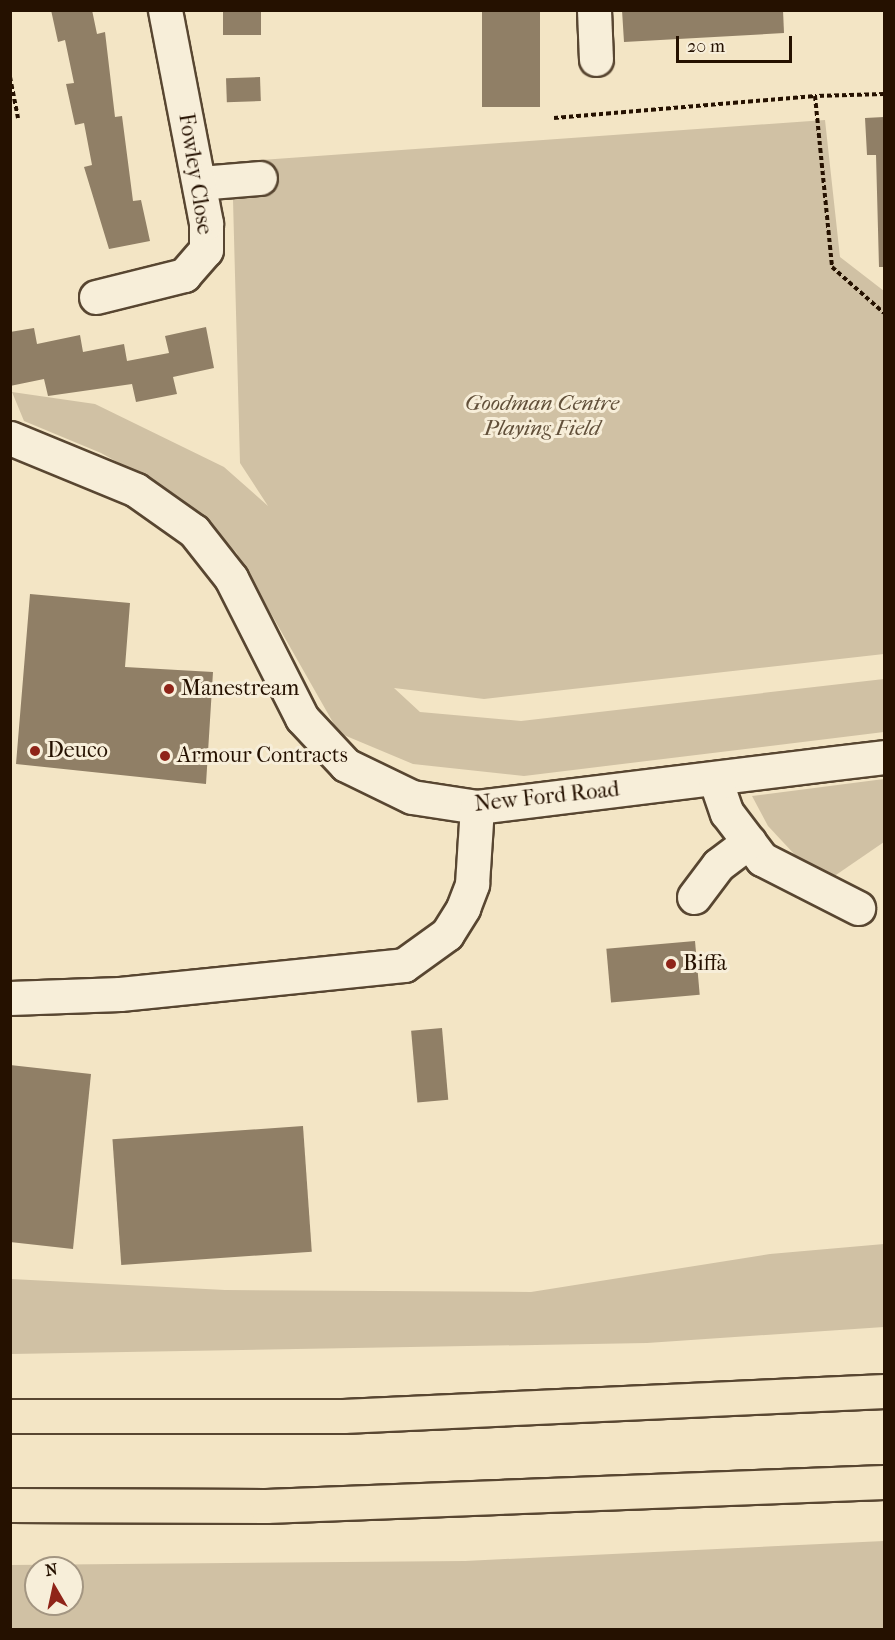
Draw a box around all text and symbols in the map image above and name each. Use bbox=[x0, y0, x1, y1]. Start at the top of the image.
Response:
scale bar bbox=[679, 24, 794, 62]
text: 20 m bbox=[687, 36, 725, 57]
street label: Fowley Close bbox=[172, 111, 218, 237]
park label: Goodman Centre Playing Field bbox=[465, 390, 619, 442]
place label: Manestream bbox=[181, 676, 299, 702]
marker: Manestream bbox=[162, 682, 176, 696]
place label: Deuco bbox=[47, 738, 108, 764]
place label: Armour Contracts bbox=[177, 743, 348, 769]
marker: Deuco bbox=[28, 744, 42, 758]
marker: Armour Contracts bbox=[158, 749, 172, 763]
street label: New Ford Road bbox=[473, 776, 621, 818]
place label: Biffa bbox=[683, 951, 727, 977]
marker: Biffa bbox=[664, 957, 678, 971]
north arrow bbox=[24, 1556, 84, 1616]
text: N bbox=[44, 1559, 59, 1580]

